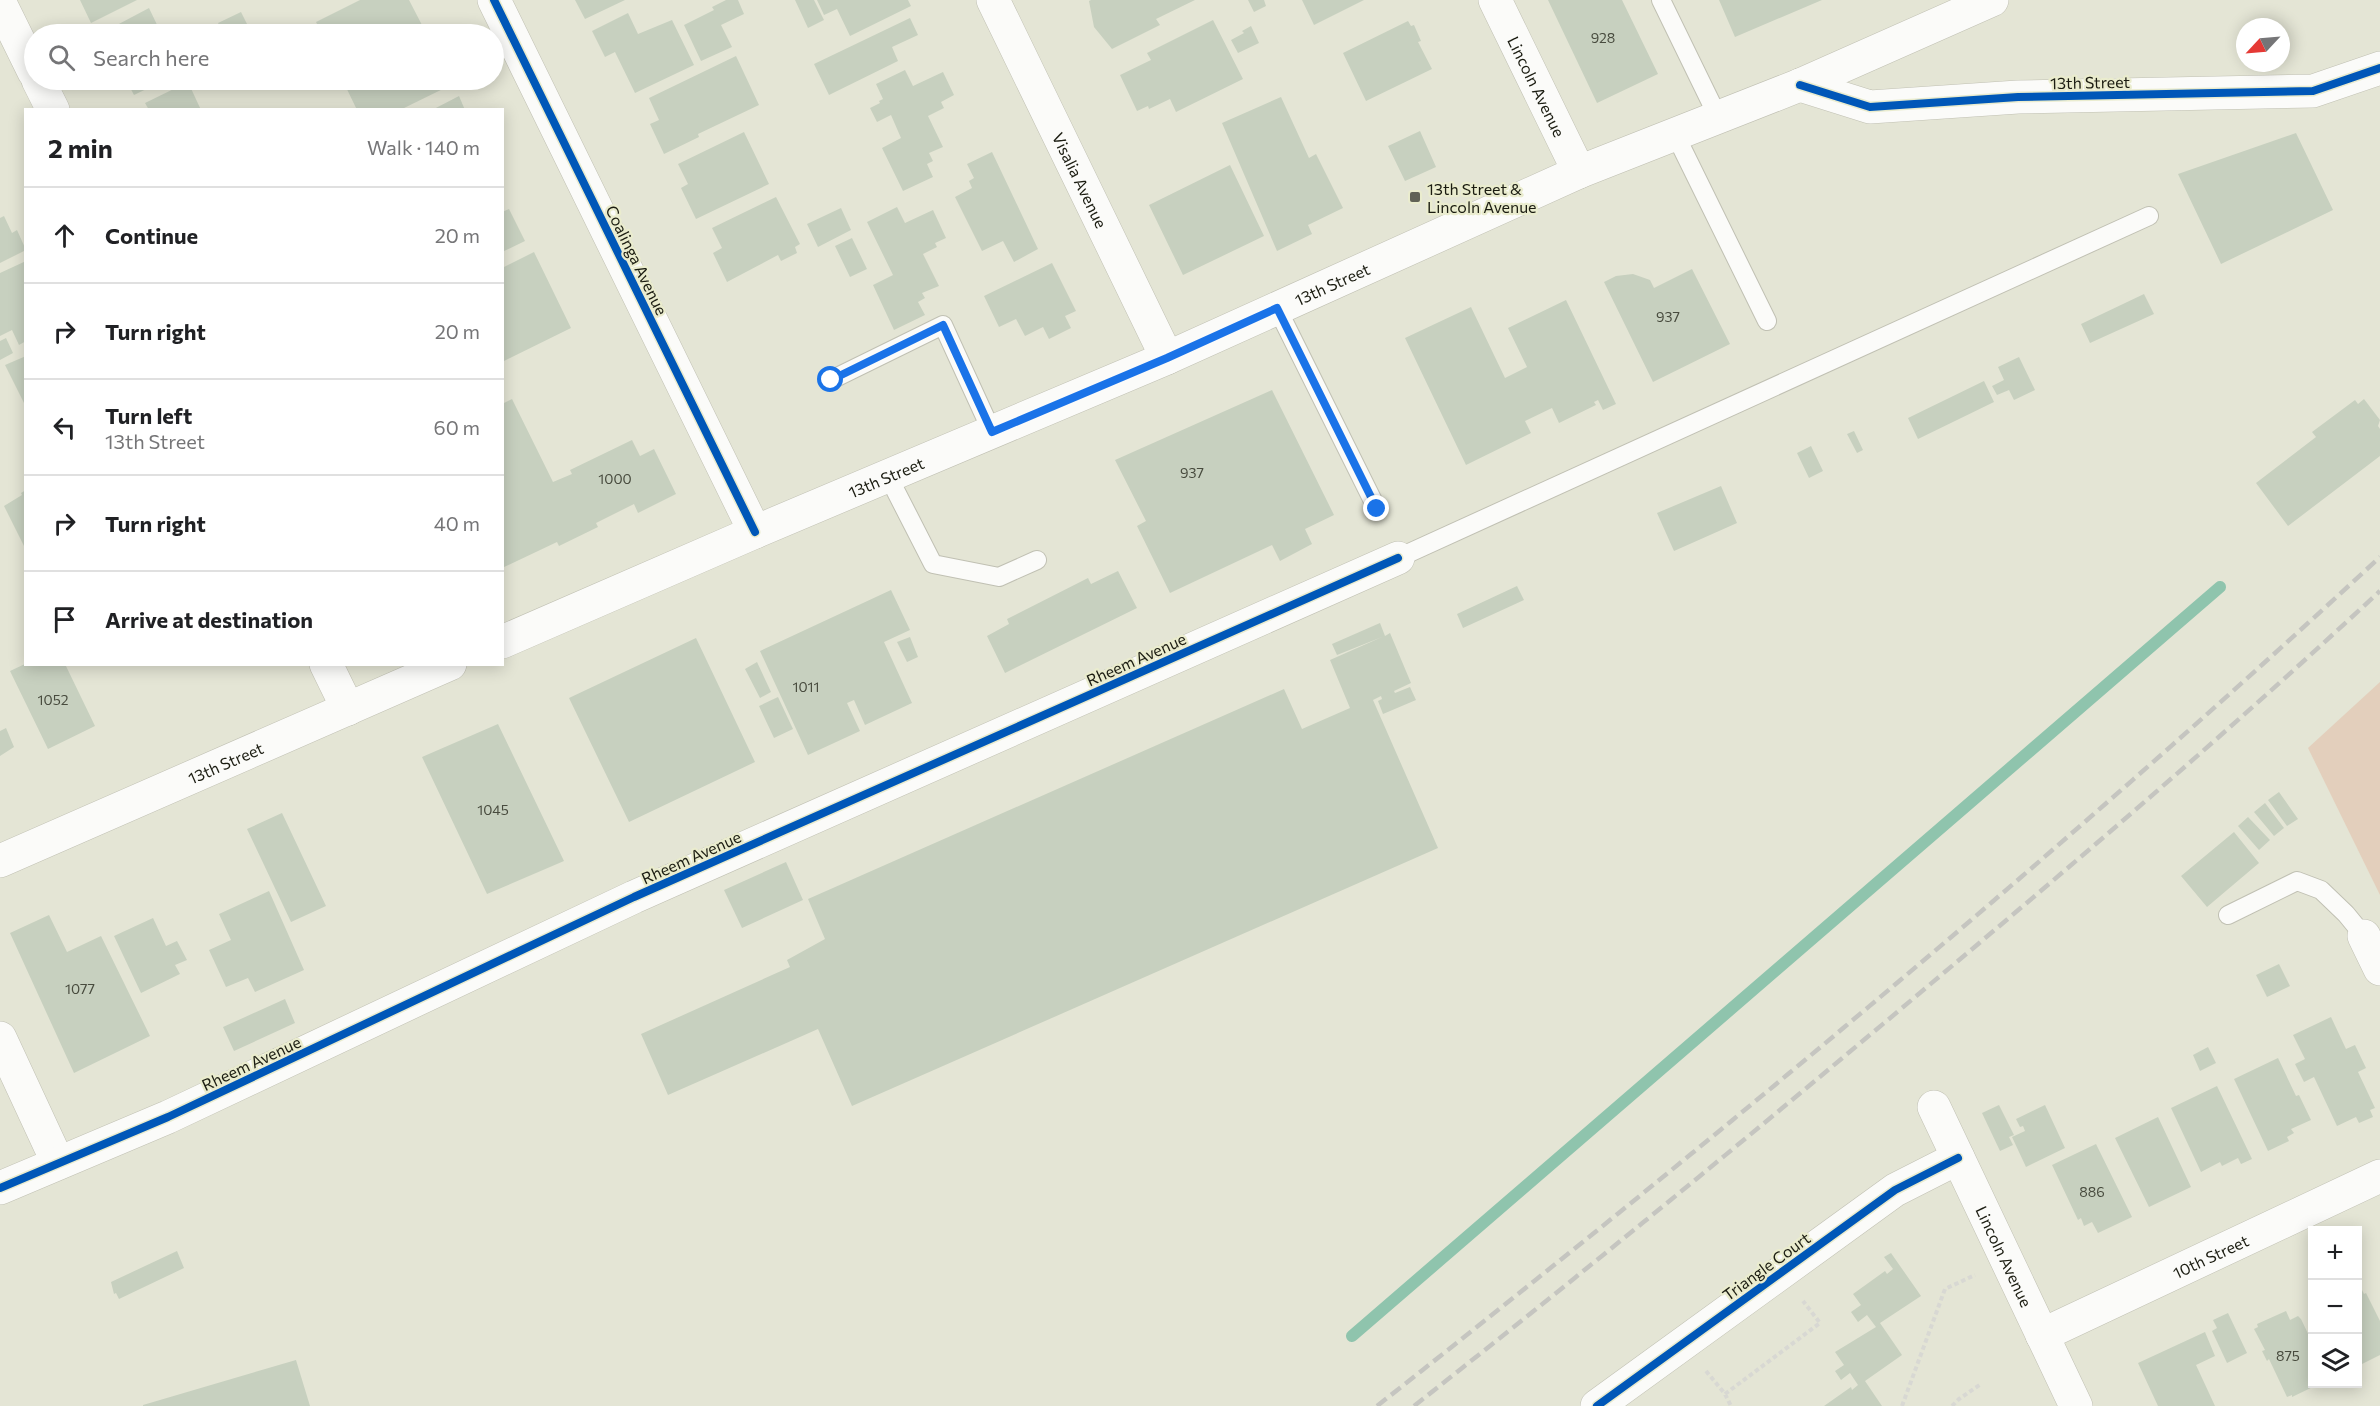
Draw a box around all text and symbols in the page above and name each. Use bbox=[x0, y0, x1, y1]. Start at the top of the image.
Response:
north arrow bbox=[2236, 18, 2290, 72]
search box bbox=[24, 24, 504, 90]
house number: 928 bbox=[1591, 29, 1615, 46]
street label: Lincoln Avenue bbox=[1505, 33, 1570, 140]
icon: search bbox=[45, 41, 78, 74]
text: Search here bbox=[93, 44, 209, 71]
street label: 13th Street bbox=[2050, 72, 2131, 92]
street label: Visalia Avenue bbox=[1049, 129, 1112, 231]
text: 2 min bbox=[48, 132, 113, 163]
text: Walk · 140 m bbox=[367, 135, 480, 159]
place label: 13th Street & Lincoln Avenue bbox=[1427, 179, 1537, 216]
marker: 13th Street & Lincoln Avenue bbox=[1408, 190, 1422, 204]
street label: Coalinga Avenue bbox=[602, 202, 672, 318]
icon: ahead bbox=[48, 219, 81, 252]
text: Continue bbox=[105, 222, 198, 249]
text: 20 m bbox=[435, 223, 480, 247]
street label: 13th Street bbox=[1291, 258, 1373, 309]
house number: 937 bbox=[1656, 308, 1680, 325]
icon: right bbox=[48, 315, 81, 348]
text: Turn right bbox=[105, 318, 206, 345]
text: 20 m bbox=[435, 319, 480, 343]
route start bbox=[817, 366, 843, 392]
text: Turn left bbox=[105, 402, 192, 429]
icon: left bbox=[48, 411, 81, 444]
text: 60 m bbox=[434, 415, 480, 439]
text: 13th Street bbox=[105, 429, 205, 453]
street label: 13th Street bbox=[845, 452, 927, 501]
house number: 937 bbox=[1180, 464, 1204, 481]
house number: 1000 bbox=[598, 470, 632, 487]
route end bbox=[1363, 495, 1389, 521]
icon: right bbox=[48, 507, 81, 540]
text: Turn right bbox=[105, 510, 206, 537]
text: 40 m bbox=[434, 511, 480, 535]
icon: arrive bbox=[48, 603, 81, 636]
text: Arrive at destination bbox=[105, 606, 313, 633]
street label: Rheem Avenue bbox=[1083, 629, 1189, 689]
house number: 1011 bbox=[792, 678, 820, 695]
house number: 1052 bbox=[38, 691, 69, 708]
street label: 13th Street bbox=[185, 737, 266, 787]
house number: 1045 bbox=[477, 801, 509, 818]
street label: Rheem Avenue bbox=[638, 827, 744, 887]
house number: 1077 bbox=[65, 980, 95, 997]
street label: Rheem Avenue bbox=[198, 1032, 304, 1094]
house number: 886 bbox=[2079, 1183, 2105, 1200]
street label: Lincoln Avenue bbox=[1973, 1202, 2037, 1310]
map controls bbox=[2308, 1226, 2362, 1388]
button: + bbox=[2308, 1226, 2362, 1280]
street label: Triangle Court bbox=[1719, 1228, 1814, 1304]
street label: 10th Street bbox=[2169, 1230, 2252, 1282]
button: − bbox=[2308, 1280, 2362, 1334]
button: layers bbox=[2308, 1334, 2362, 1388]
house number: 875 bbox=[2276, 1347, 2300, 1364]

